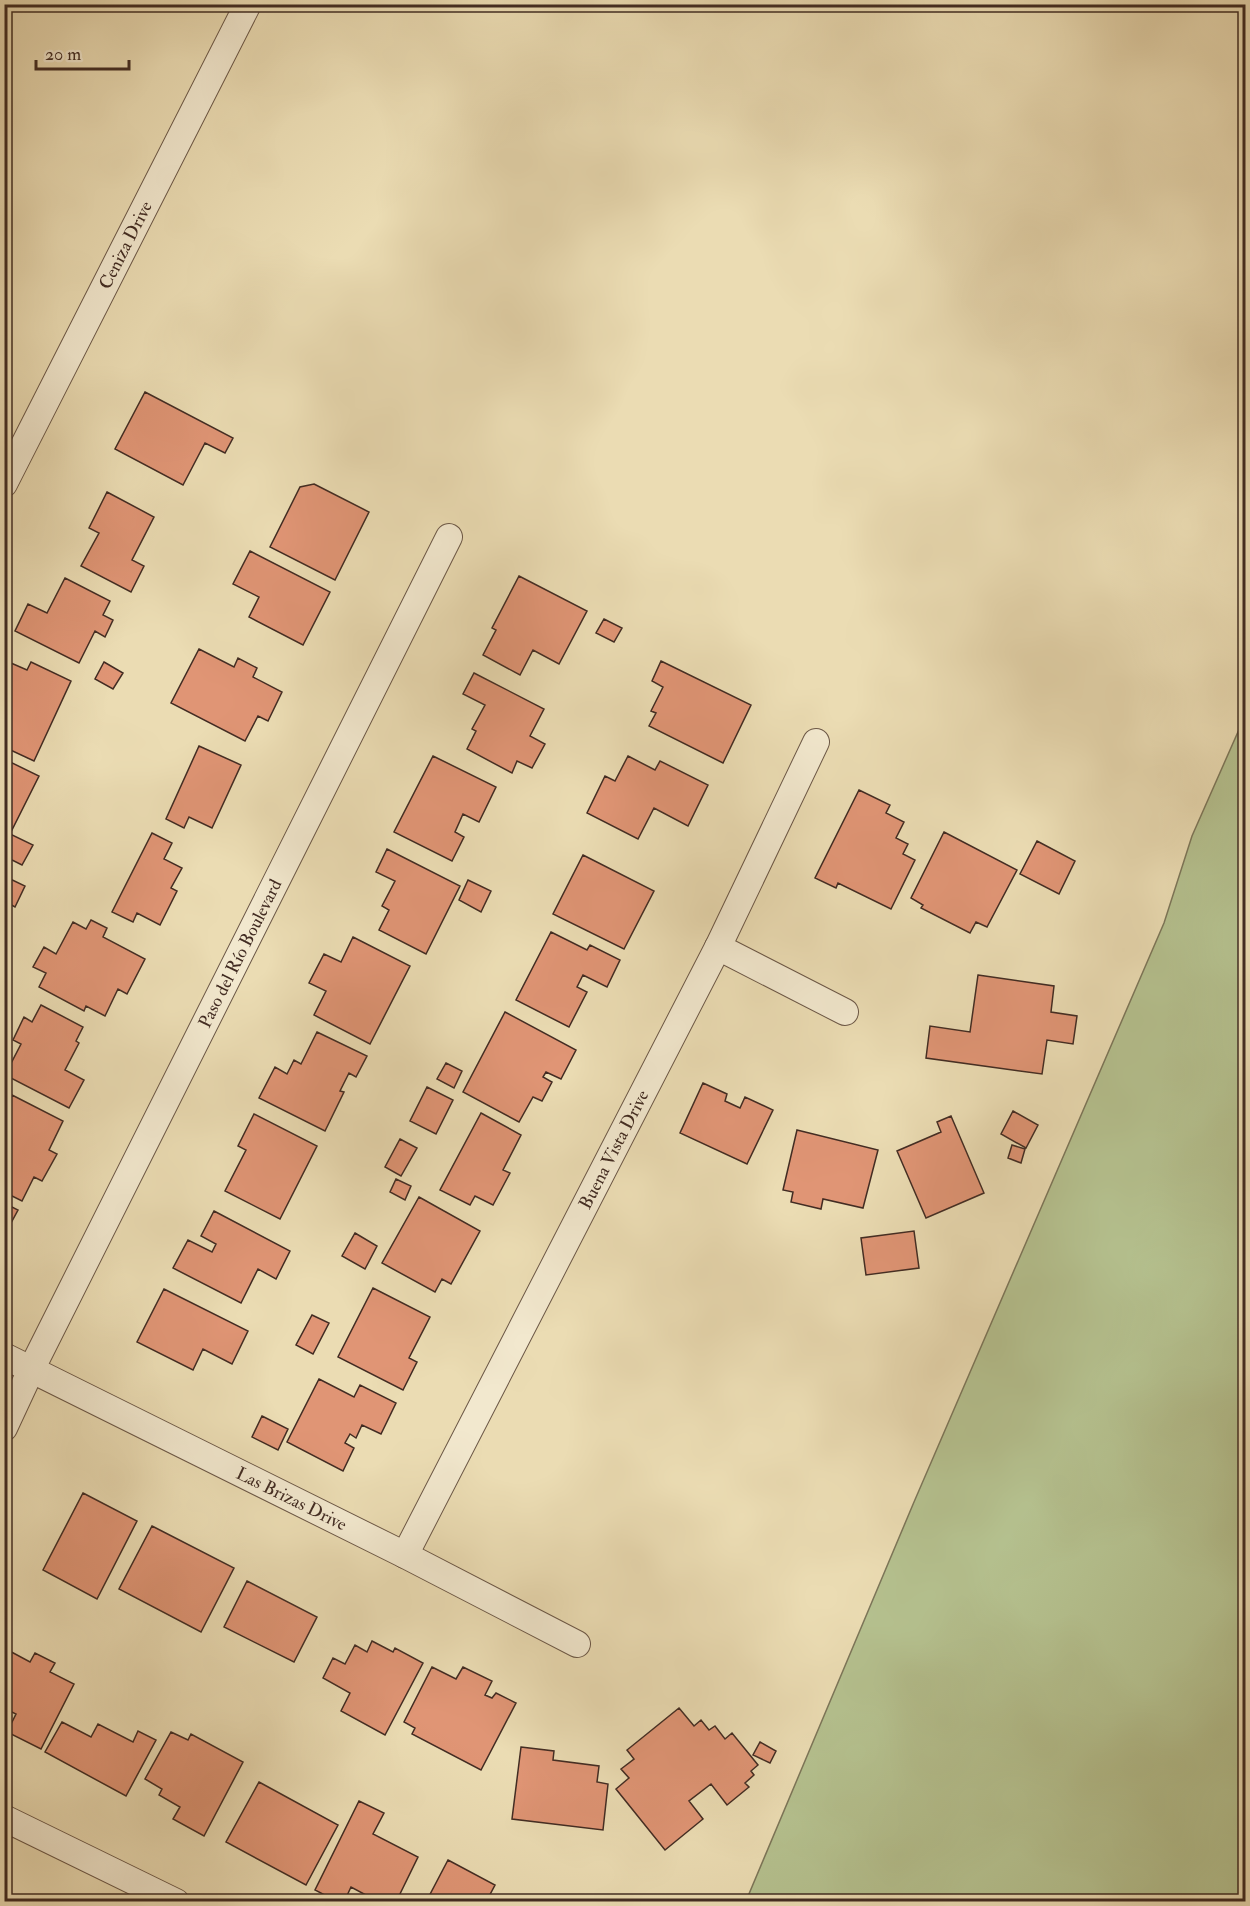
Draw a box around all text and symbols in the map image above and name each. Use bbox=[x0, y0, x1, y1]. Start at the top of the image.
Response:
scale bar bbox=[36, 33, 129, 71]
text: 20 m bbox=[45, 43, 81, 66]
street label: Ceniza Drive bbox=[94, 197, 158, 293]
street label: Paso del Río Boulevard bbox=[194, 875, 287, 1032]
street label: Buena Vista Drive bbox=[574, 1086, 655, 1213]
street label: Las Brizas Drive bbox=[232, 1462, 351, 1537]

